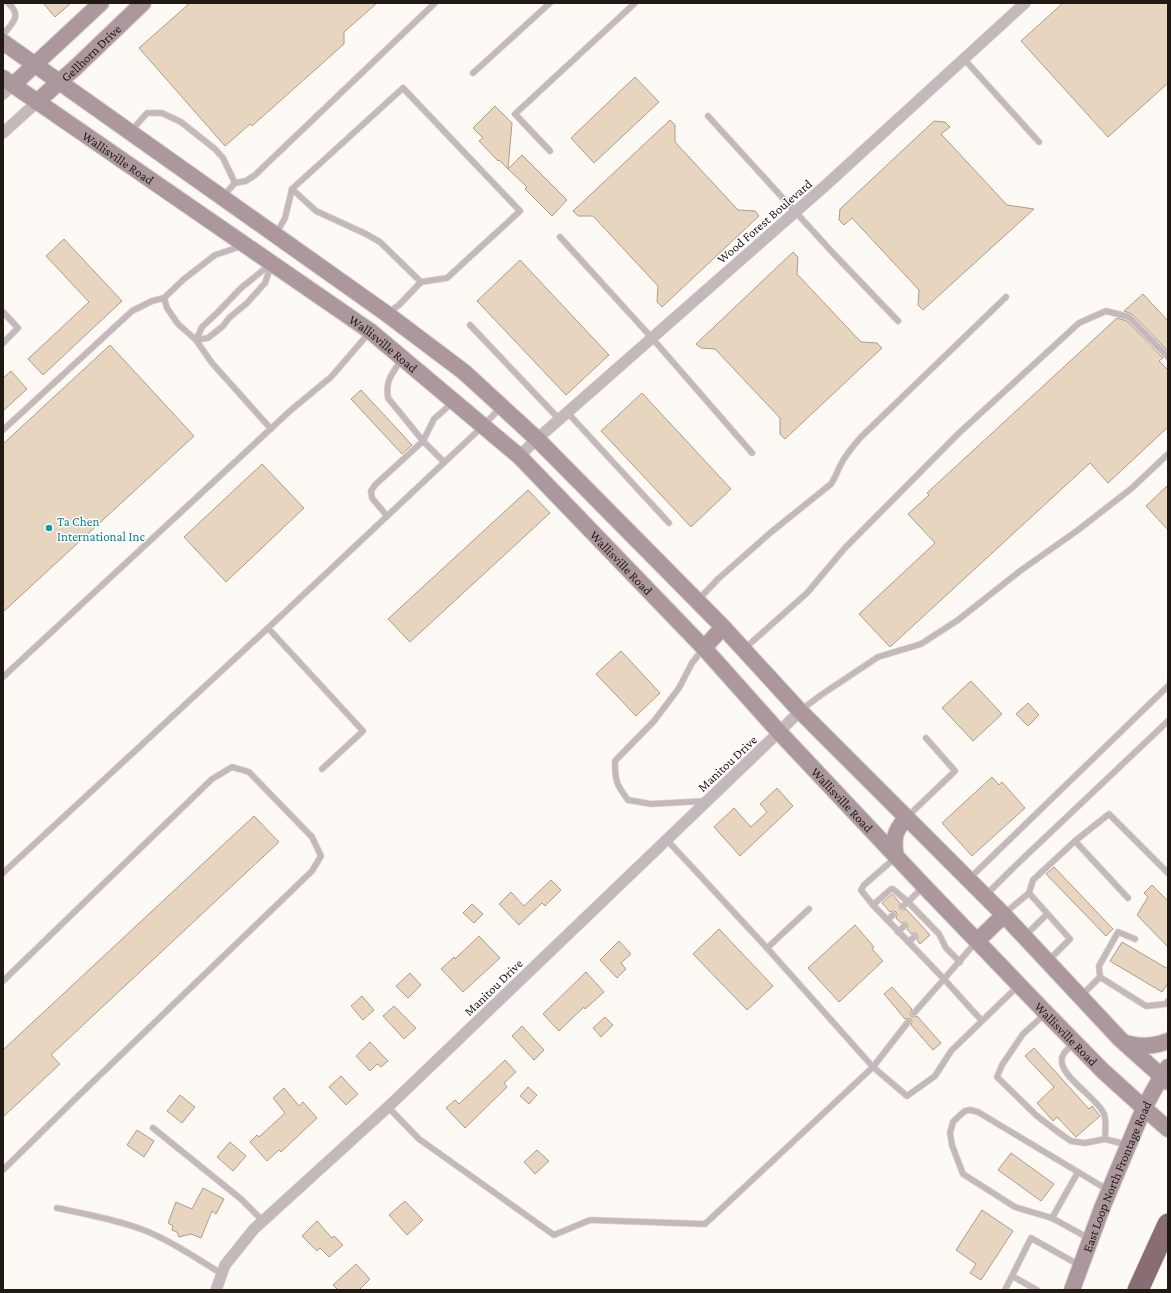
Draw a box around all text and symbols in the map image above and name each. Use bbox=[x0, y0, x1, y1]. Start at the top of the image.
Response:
street label: Gellhorn Drive bbox=[58, 21, 124, 85]
street label: Wallisville Road bbox=[79, 128, 157, 188]
street label: Wood Forest Boulevard bbox=[714, 176, 815, 267]
street label: Wallisville Road bbox=[346, 312, 421, 376]
place label: Ta Chen International Inc bbox=[57, 514, 145, 544]
marker: Ta Chen International Inc bbox=[44, 523, 54, 533]
street label: Wallisville Road bbox=[587, 527, 656, 598]
street label: Manitou Drive bbox=[695, 732, 760, 795]
street label: Wallisville Road bbox=[808, 764, 876, 835]
street label: Manitou Drive bbox=[461, 956, 526, 1019]
street label: Wallisville Road bbox=[1031, 999, 1101, 1069]
street label: East Loop North Frontage Road bbox=[1079, 1098, 1155, 1254]

